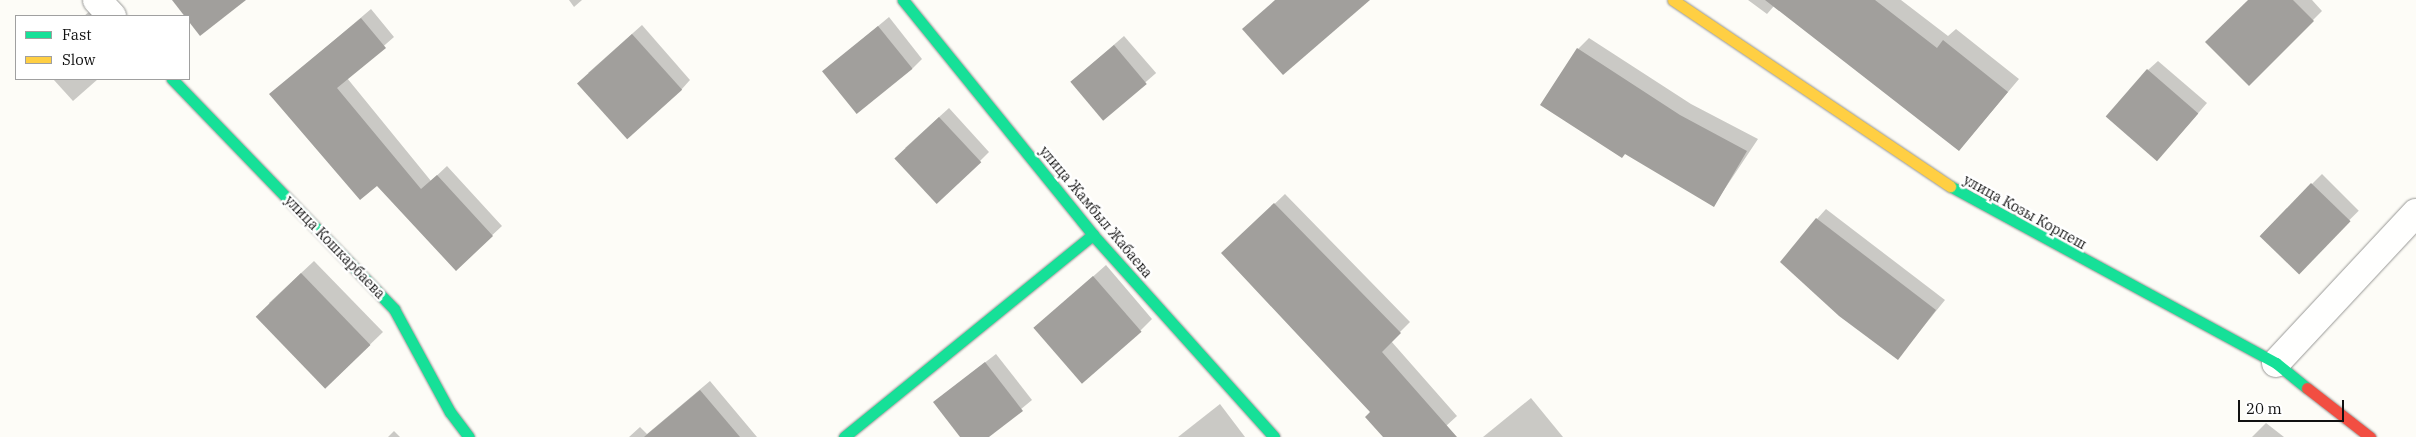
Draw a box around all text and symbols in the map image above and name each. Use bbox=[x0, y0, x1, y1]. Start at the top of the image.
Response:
legend bbox=[15, 15, 190, 80]
text: Fast bbox=[62, 25, 92, 44]
text: Slow bbox=[62, 50, 95, 69]
street label: улица Жамбыл Жабаева bbox=[1036, 143, 1156, 281]
street label: улица Козы Корпеш bbox=[1961, 171, 2089, 253]
street label: улица Кошкарбаева bbox=[281, 192, 389, 302]
scale bar bbox=[2241, 390, 2347, 422]
text: 20 m bbox=[2246, 399, 2282, 418]

